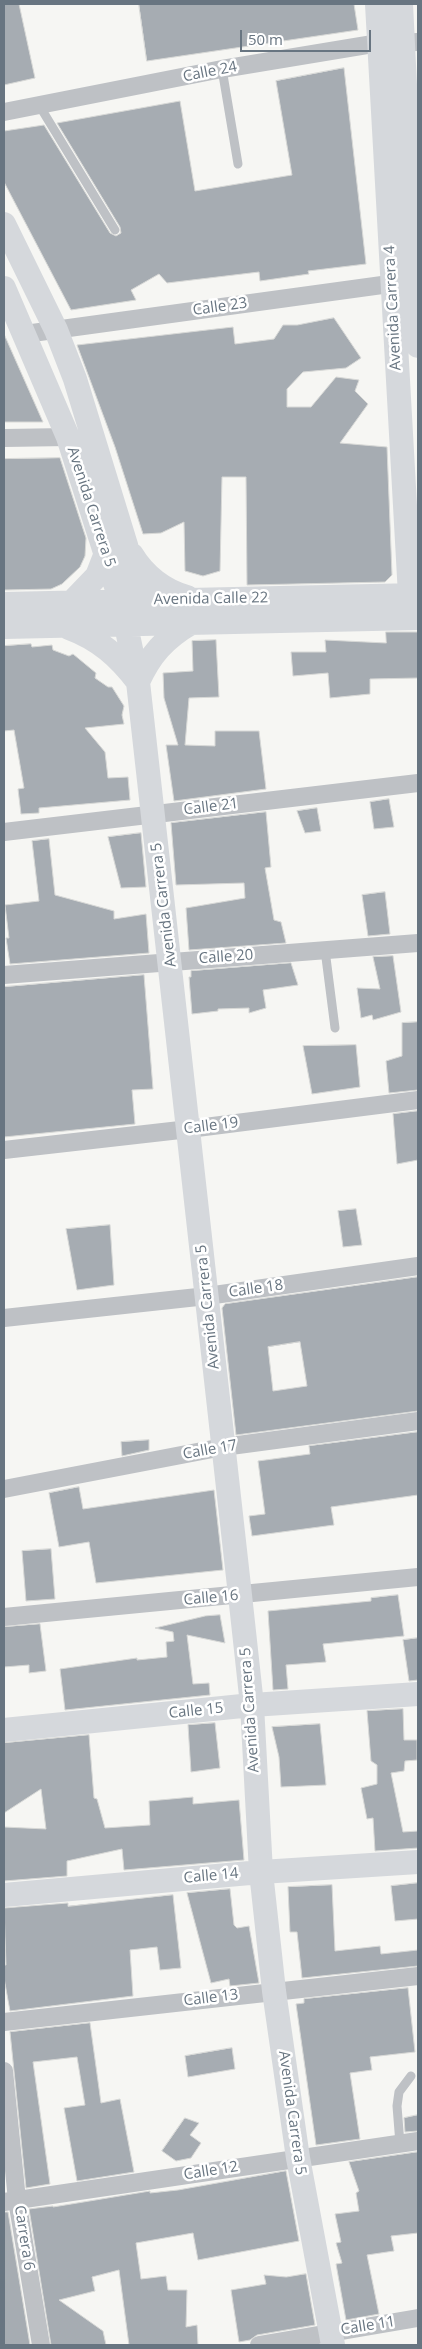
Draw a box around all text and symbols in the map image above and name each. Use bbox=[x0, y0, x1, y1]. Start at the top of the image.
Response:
scale bar bbox=[242, 20, 373, 52]
text: 50 m bbox=[248, 29, 283, 49]
street label: Calle 24 bbox=[181, 58, 239, 86]
street label: Avenida Carrera 4 bbox=[381, 245, 405, 371]
street label: Calle 23 bbox=[192, 294, 248, 320]
street label: Avenida Carrera 5 bbox=[63, 445, 119, 569]
street label: Avenida Calle 22 bbox=[154, 589, 268, 609]
street label: Calle 21 bbox=[183, 795, 239, 819]
street label: Avenida Carrera 5 bbox=[147, 842, 181, 968]
street label: Calle 20 bbox=[198, 946, 254, 968]
street label: Calle 19 bbox=[183, 1114, 239, 1138]
street label: Avenida Carrera 5 bbox=[193, 1244, 223, 1370]
street label: Calle 18 bbox=[228, 1276, 284, 1302]
street label: Calle 17 bbox=[181, 1436, 239, 1464]
street label: Calle 16 bbox=[183, 1587, 239, 1609]
street label: Avenida Carrera 5 bbox=[237, 1647, 263, 1773]
street label: Calle 15 bbox=[168, 1699, 224, 1723]
street label: Calle 14 bbox=[183, 1865, 239, 1887]
street label: Calle 13 bbox=[183, 1986, 239, 2010]
street label: Avenida Carrera 5 bbox=[274, 2050, 310, 2176]
street label: Calle 12 bbox=[183, 2158, 239, 2184]
street label: Carrera 6 bbox=[10, 2204, 38, 2272]
street label: Calle 11 bbox=[340, 2313, 396, 2339]

